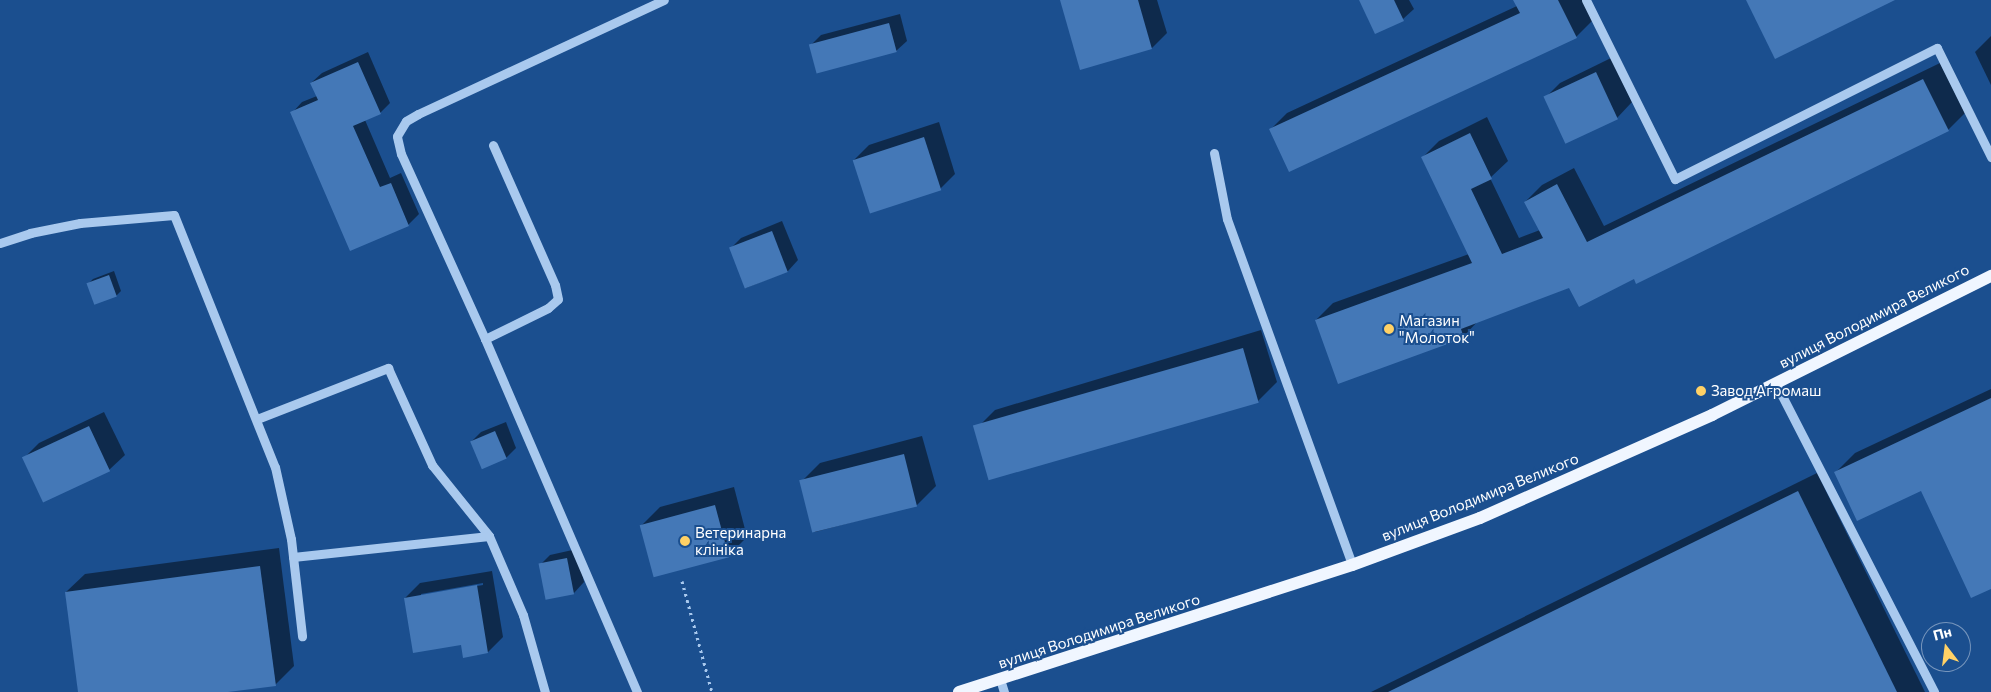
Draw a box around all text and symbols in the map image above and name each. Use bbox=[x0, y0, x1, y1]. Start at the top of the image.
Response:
street label: вулиця Володимира Великого bbox=[1776, 260, 1972, 372]
place label: Магазин "Молоток" bbox=[1399, 311, 1475, 346]
marker: Магазин "Молоток" bbox=[1383, 323, 1395, 335]
place label: Завод Агромаш bbox=[1711, 382, 1821, 400]
marker: Завод Агромаш bbox=[1695, 385, 1707, 397]
street label: вулиця Володимира Великого bbox=[1379, 449, 1581, 545]
place label: Ветеринарна клініка bbox=[695, 523, 786, 558]
marker: Ветеринарна клініка bbox=[679, 535, 691, 547]
street label: вулиця Володимира Великого bbox=[996, 590, 1202, 672]
north arrow bbox=[1921, 622, 1971, 672]
text: Пн bbox=[1931, 622, 1953, 644]

